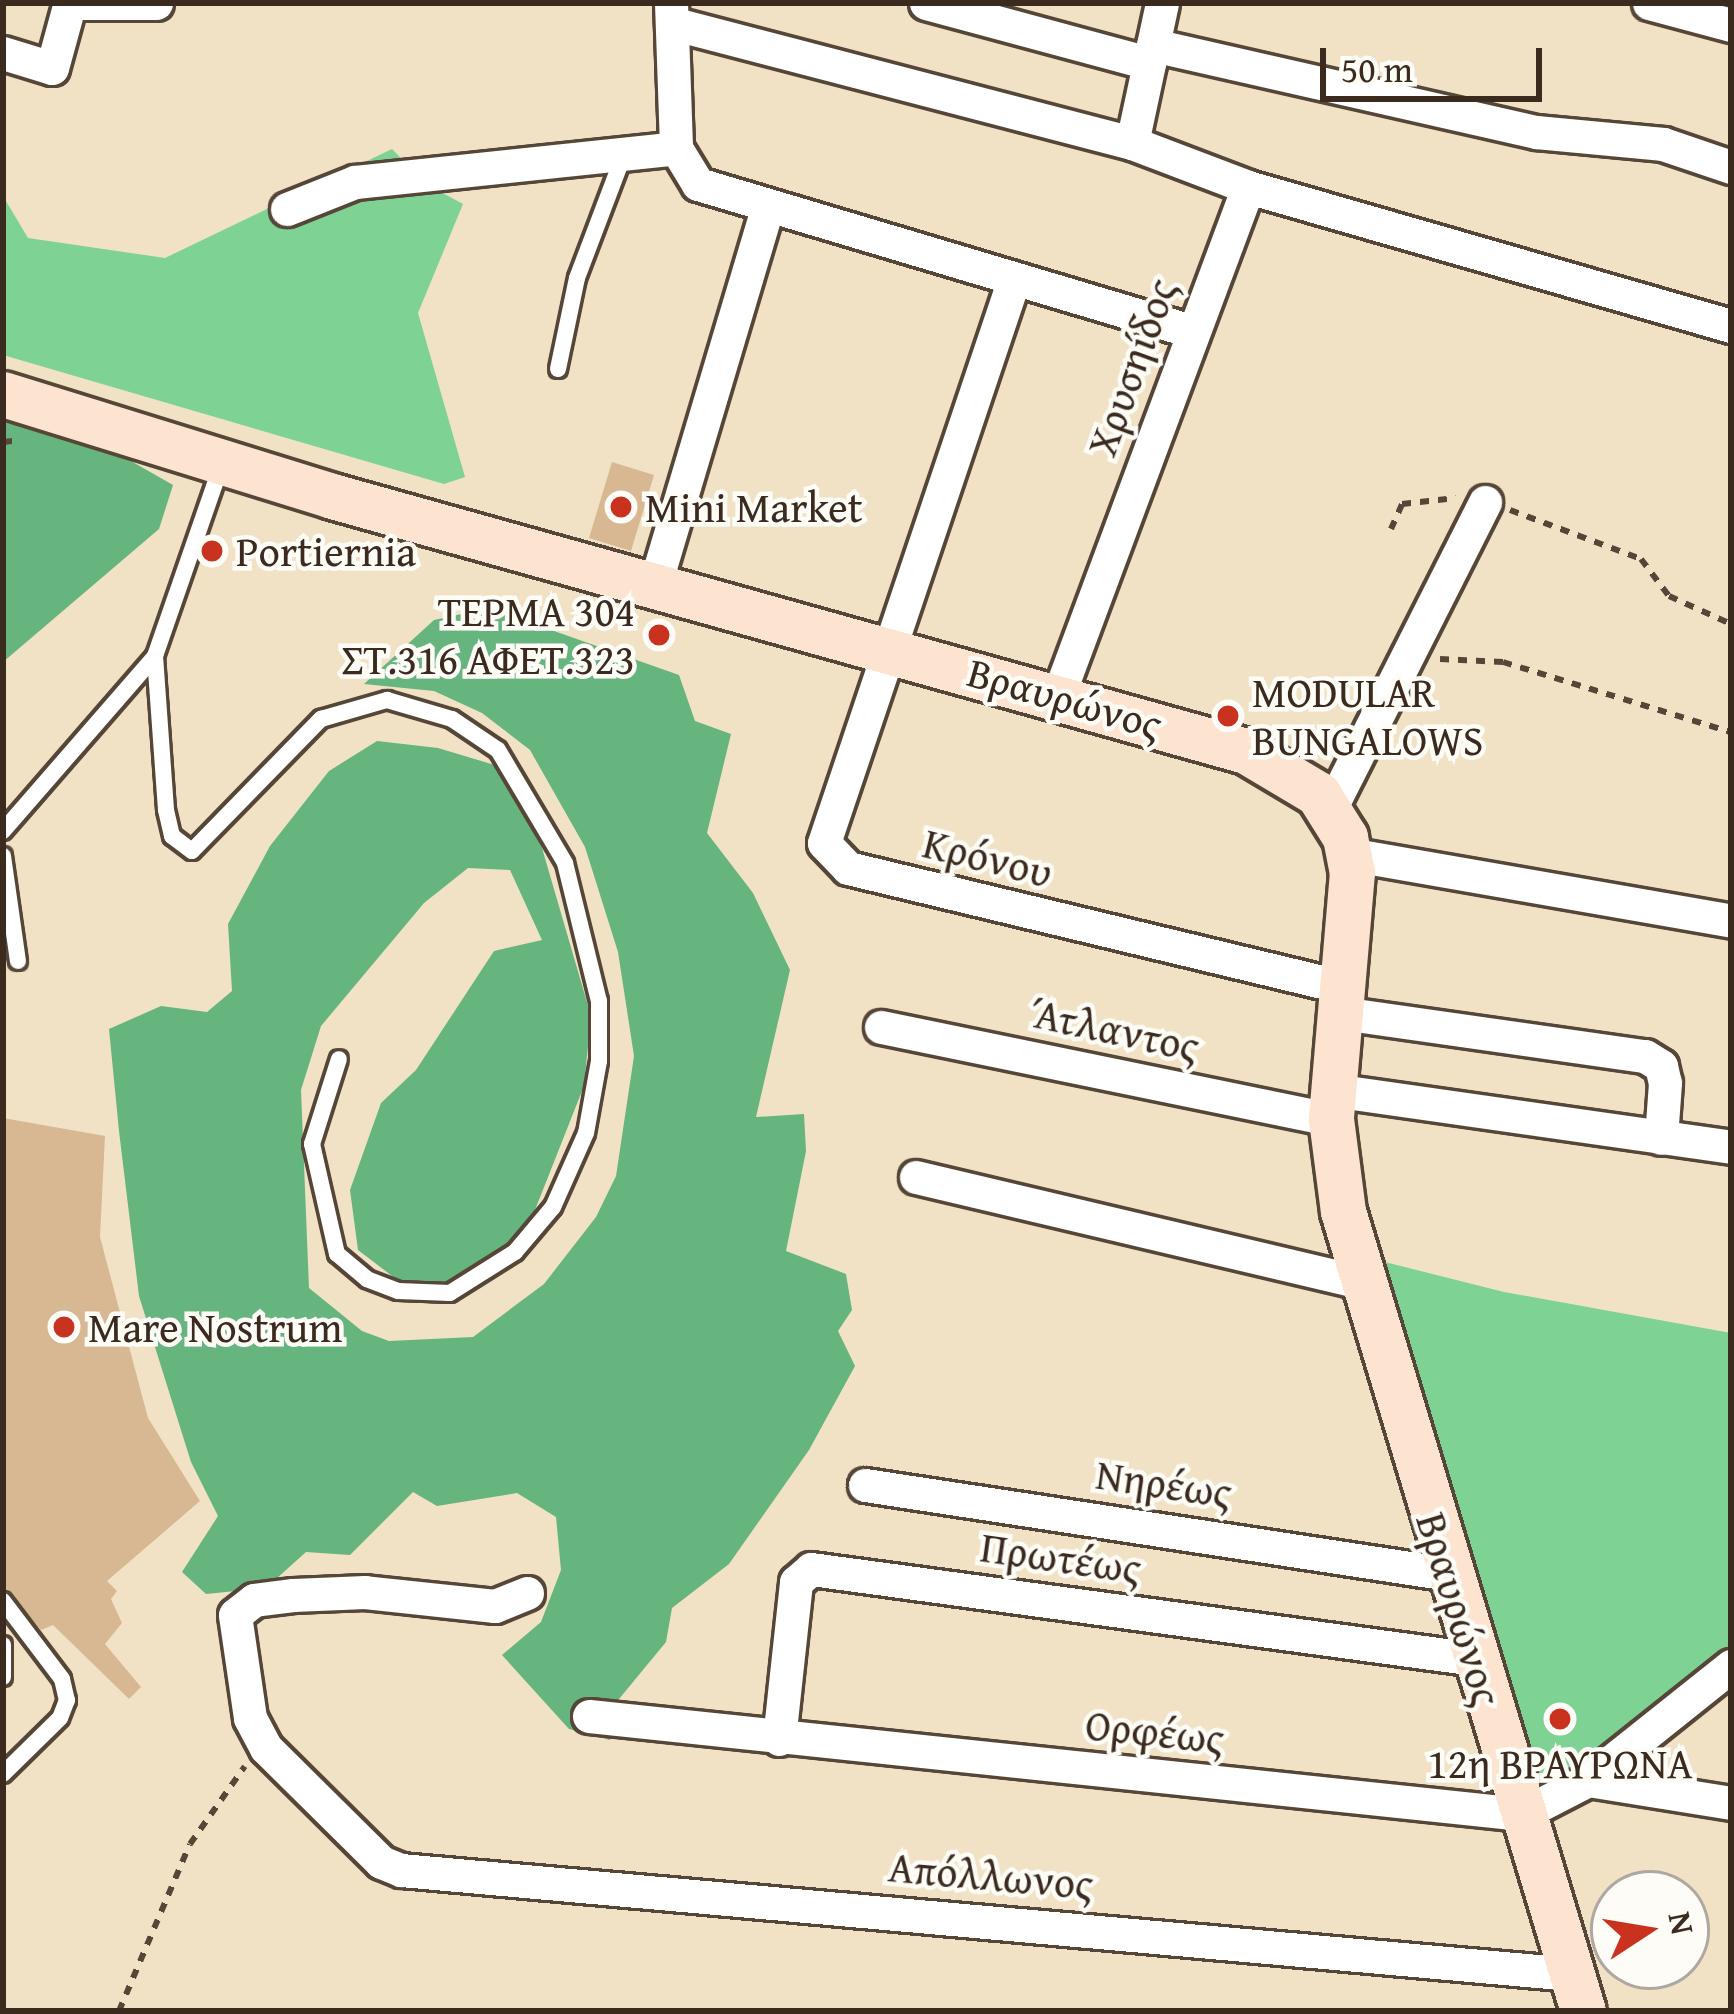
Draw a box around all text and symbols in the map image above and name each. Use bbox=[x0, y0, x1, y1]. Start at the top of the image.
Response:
scale bar bbox=[1326, 24, 1548, 98]
text: 50 m bbox=[1341, 42, 1413, 95]
street label: Χρυσηίδος bbox=[1076, 271, 1186, 463]
place label: Mini Market bbox=[645, 482, 862, 532]
marker: Mini Market bbox=[608, 494, 634, 520]
place label: Portiernia bbox=[236, 526, 416, 576]
marker: Portiernia bbox=[199, 538, 225, 564]
place label: ΤΕΡΜΑ 304 ΣΤ.316 ΑΦΕΤ.323 bbox=[341, 586, 635, 684]
marker: ΤΕΡΜΑ 304 ΣΤ.316 ΑΦΕΤ.323 bbox=[646, 622, 672, 648]
street label: Βραυρώνος bbox=[962, 646, 1168, 750]
place label: MODULAR BUNGALOWS bbox=[1252, 667, 1483, 766]
marker: MODULAR BUNGALOWS bbox=[1215, 703, 1241, 729]
street label: Κρόνου bbox=[918, 817, 1058, 897]
street label: Άτλαντος bbox=[1026, 987, 1204, 1071]
place label: Mare Nostrum bbox=[88, 1302, 343, 1352]
marker: Mare Nostrum bbox=[51, 1314, 77, 1340]
street label: Νηρέως bbox=[1093, 1449, 1235, 1517]
street label: Βραυρώνος bbox=[1407, 1506, 1513, 1712]
street label: Πρωτέως bbox=[977, 1521, 1145, 1593]
street label: Ορφέως bbox=[1083, 1699, 1227, 1763]
marker: 12η ΒΡΑΥΡΩΝΑ bbox=[1547, 1706, 1573, 1732]
place label: 12η ΒΡΑΥΡΩΝΑ bbox=[1427, 1738, 1693, 1788]
street label: Απόλλωνος bbox=[887, 1841, 1095, 1909]
north arrow bbox=[1590, 1870, 1710, 1990]
text: N bbox=[1657, 1907, 1708, 1939]

